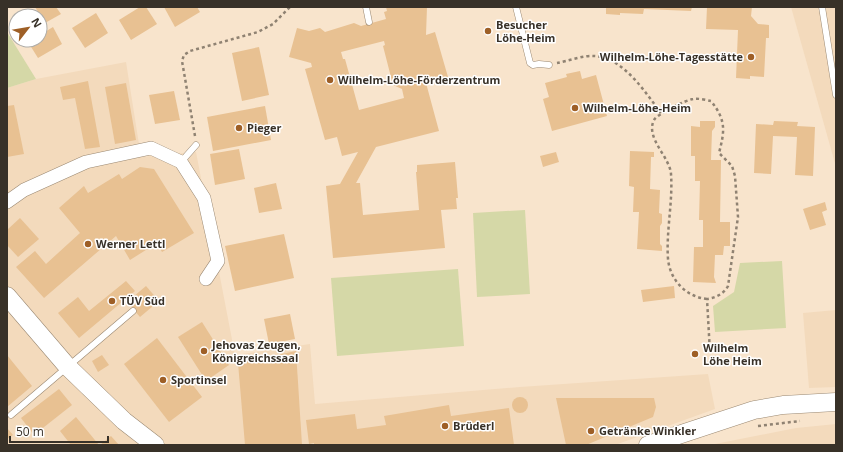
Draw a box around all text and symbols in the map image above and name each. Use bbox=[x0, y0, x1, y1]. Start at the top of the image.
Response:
north arrow bbox=[8, 8, 48, 48]
text: N bbox=[28, 15, 46, 30]
place label: Besucher Löhe-Heim bbox=[496, 17, 555, 45]
marker: Besucher Löhe-Heim bbox=[483, 26, 493, 36]
place label: Wilhelm-Löhe-Tagesstätte bbox=[600, 49, 743, 64]
marker: Wilhelm-Löhe-Tagesstätte bbox=[746, 52, 756, 62]
place label: Wilhelm-Löhe-Förderzentrum bbox=[338, 72, 500, 87]
marker: Wilhelm-Löhe-Förderzentrum bbox=[325, 75, 335, 85]
place label: Wilhelm-Löhe-Heim bbox=[583, 100, 691, 115]
marker: Wilhelm-Löhe-Heim bbox=[570, 103, 580, 113]
place label: Pieger bbox=[247, 120, 281, 135]
marker: Pieger bbox=[234, 123, 244, 133]
place label: Werner Lettl bbox=[96, 236, 165, 251]
marker: Werner Lettl bbox=[83, 239, 93, 249]
place label: TÜV Süd bbox=[120, 293, 165, 308]
marker: TÜV Süd bbox=[107, 296, 117, 306]
place label: Jehovas Zeugen, Königreichssaal bbox=[211, 337, 301, 365]
place label: Wilhelm Löhe Heim bbox=[703, 340, 762, 368]
marker: Jehovas Zeugen, Königreichssaal bbox=[199, 346, 209, 356]
marker: Wilhelm Löhe Heim bbox=[690, 349, 700, 359]
place label: Sportinsel bbox=[171, 372, 227, 387]
marker: Sportinsel bbox=[158, 375, 168, 385]
scale bar bbox=[10, 418, 108, 444]
place label: Brüderl bbox=[453, 418, 494, 433]
marker: Brüderl bbox=[440, 421, 450, 431]
text: 50 m bbox=[16, 423, 44, 440]
place label: Getränke Winkler bbox=[599, 423, 696, 438]
marker: Getränke Winkler bbox=[586, 426, 596, 436]

